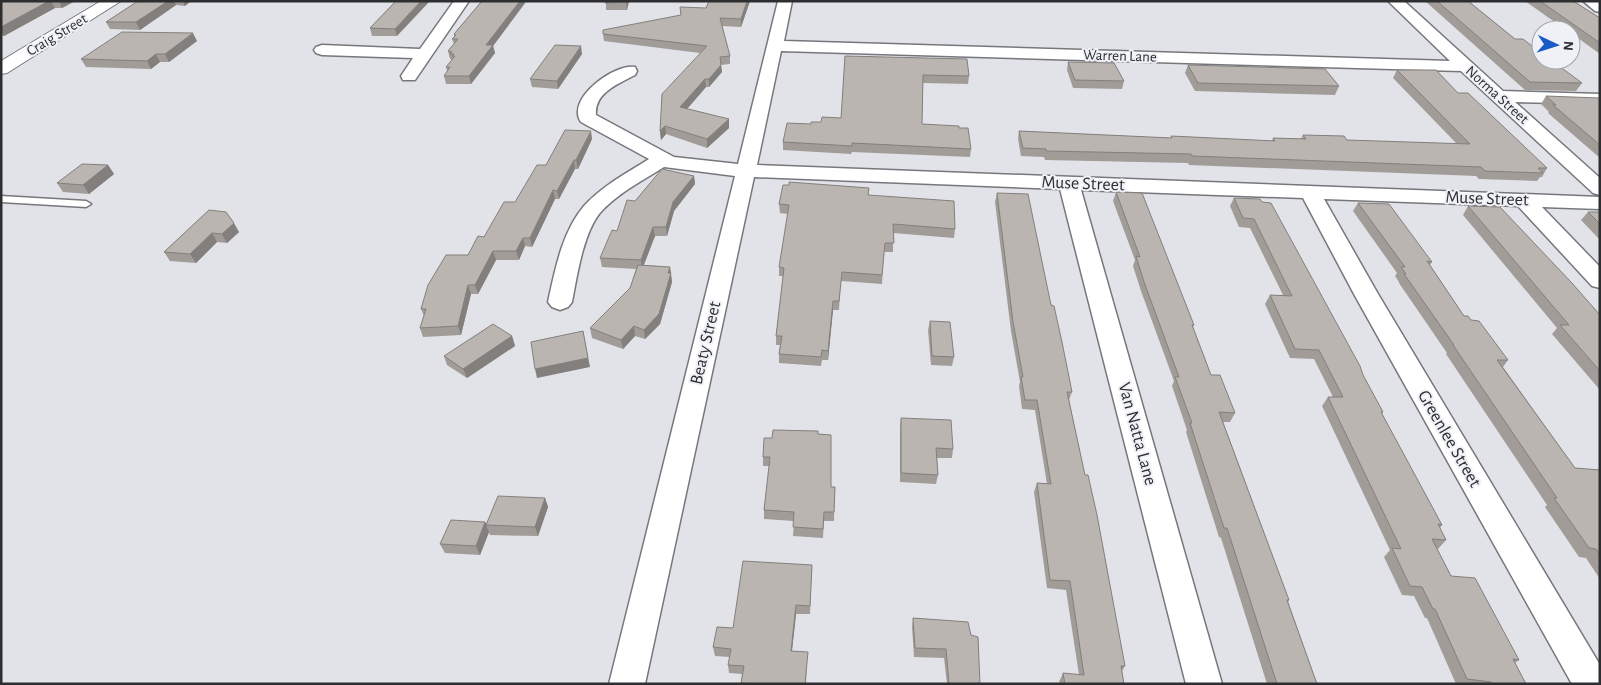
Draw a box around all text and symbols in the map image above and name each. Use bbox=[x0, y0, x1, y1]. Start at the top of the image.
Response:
street label: Craig Street bbox=[24, 11, 90, 59]
north arrow bbox=[1531, 20, 1581, 70]
text: N bbox=[1561, 40, 1575, 51]
street label: Warren Lane bbox=[1083, 47, 1157, 65]
street label: Norma Street bbox=[1463, 63, 1531, 127]
street label: Muse Street bbox=[1041, 174, 1125, 194]
street label: Muse Street bbox=[1445, 189, 1529, 209]
street label: Beaty Street bbox=[688, 299, 724, 386]
street label: Van Natta Lane bbox=[1115, 381, 1159, 487]
street label: Greenlee Street bbox=[1414, 388, 1484, 491]

